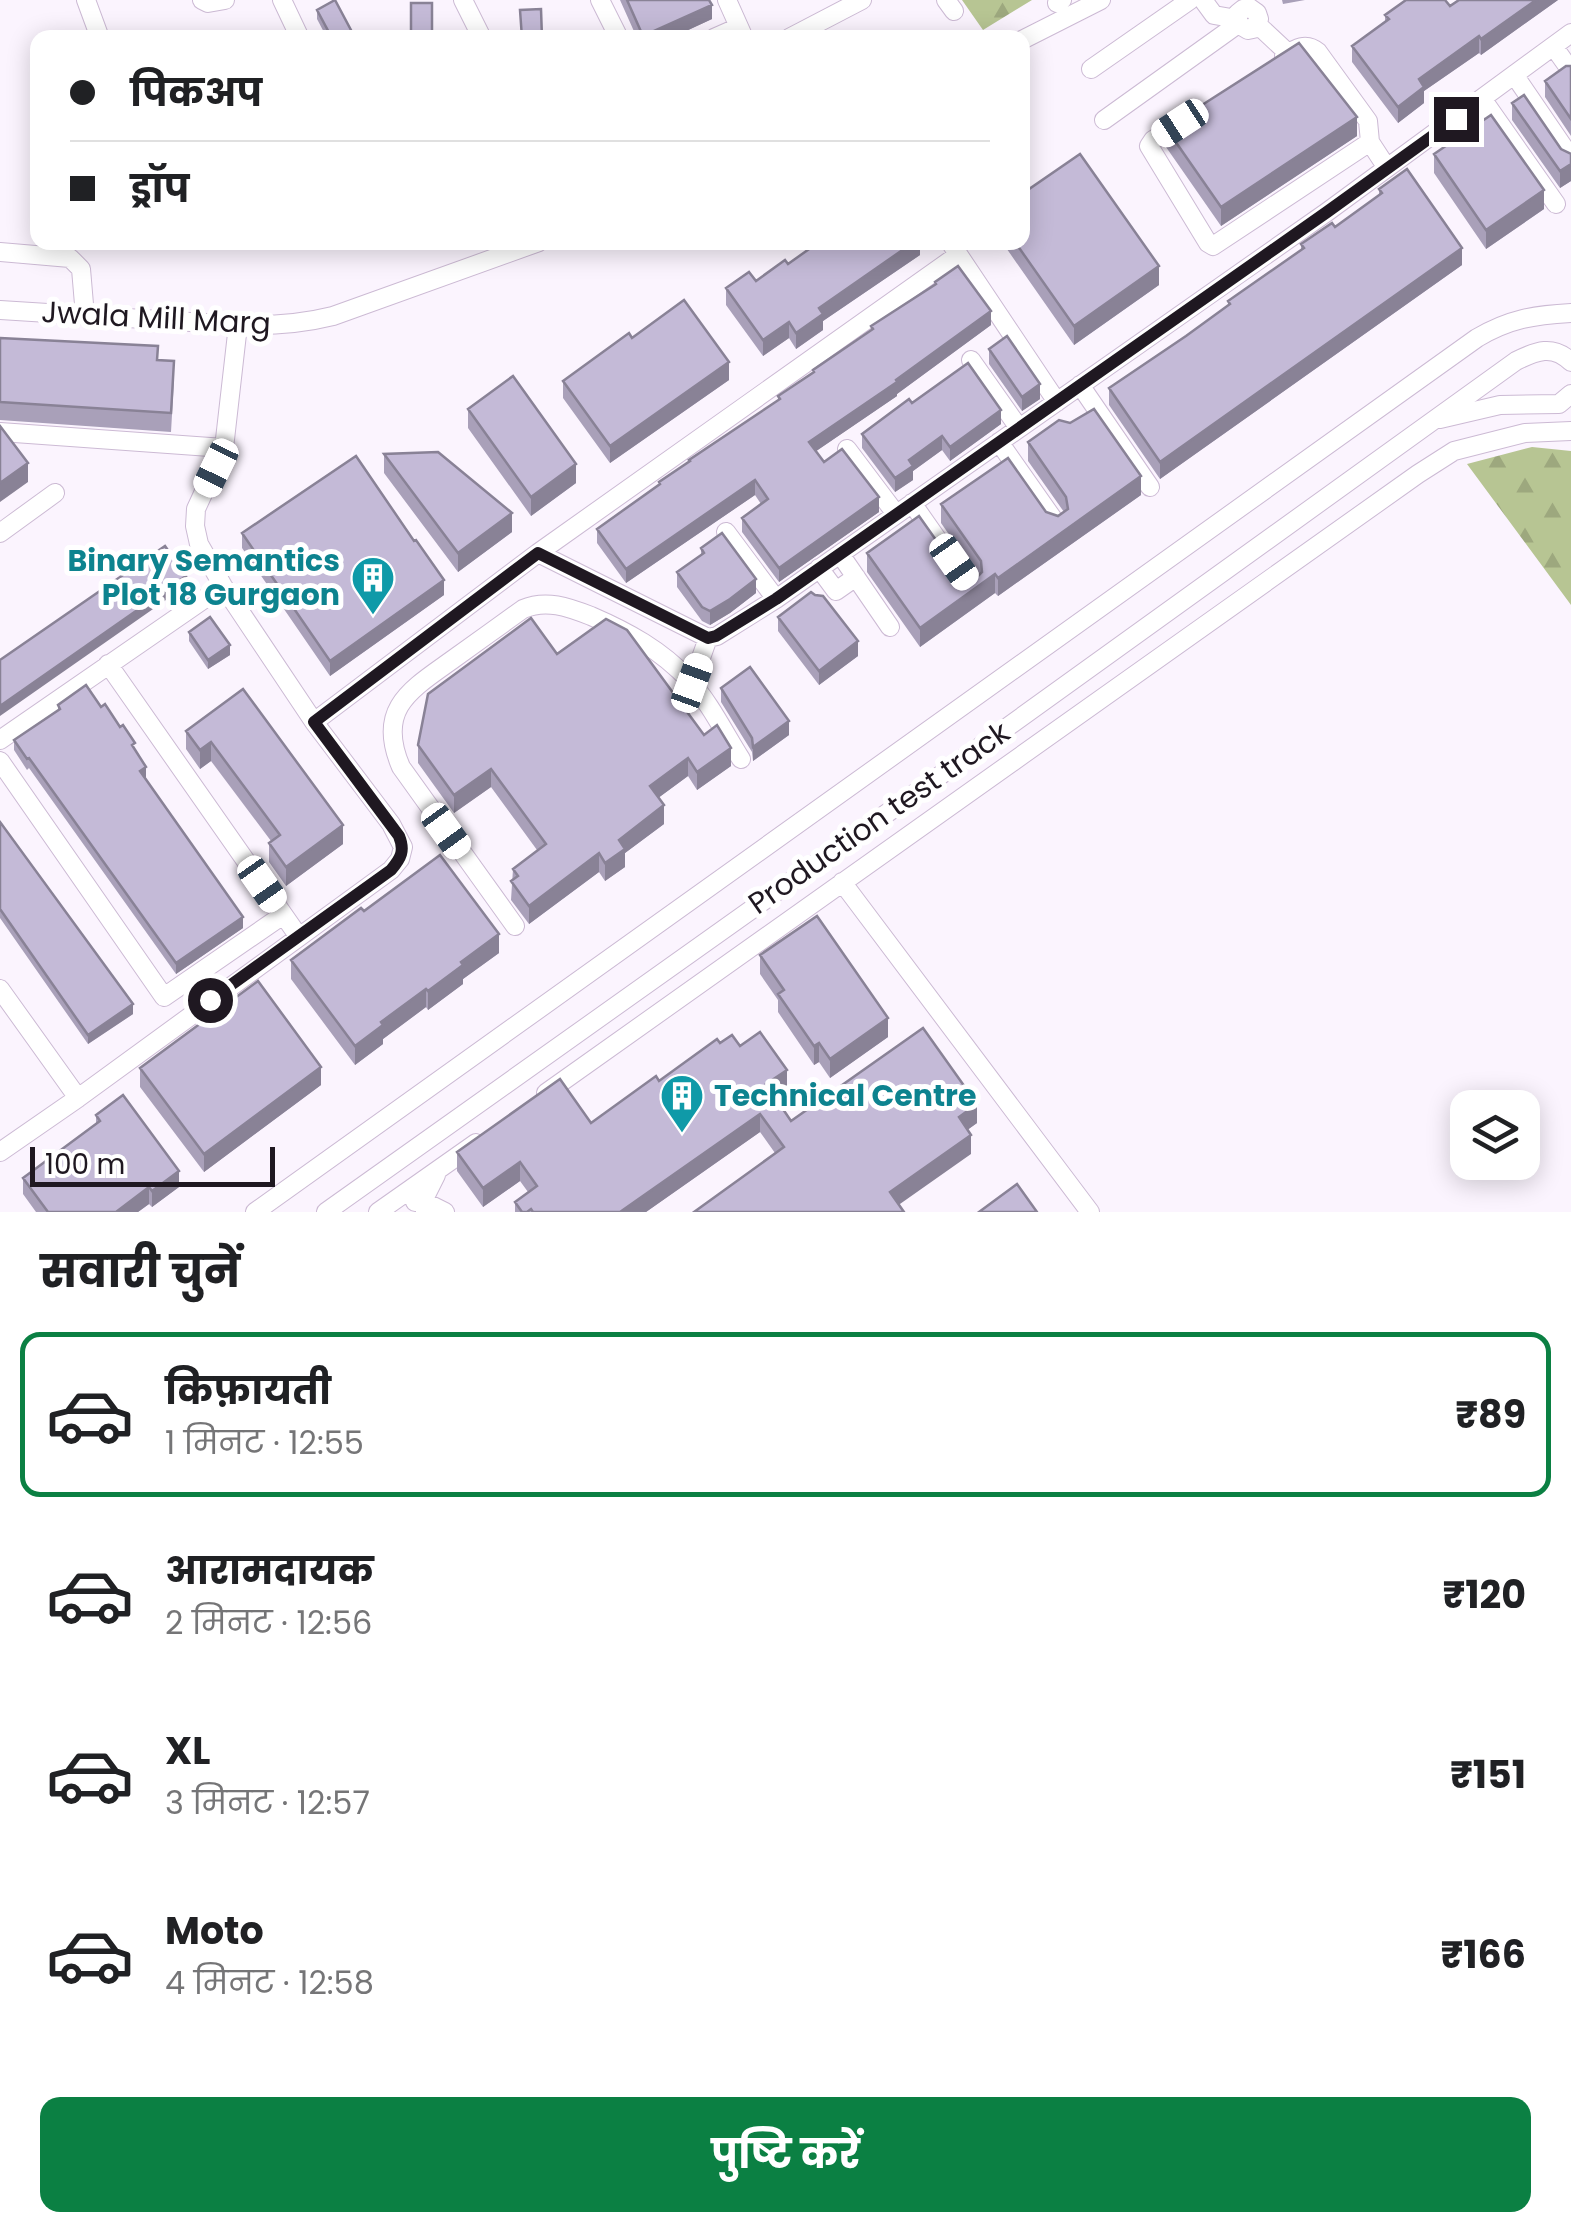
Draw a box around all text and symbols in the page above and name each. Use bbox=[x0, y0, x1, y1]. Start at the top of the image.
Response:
text: पिकअप bbox=[130, 66, 262, 119]
car bbox=[1147, 94, 1213, 152]
route end bbox=[1434, 97, 1479, 142]
text: ड्रॉप bbox=[130, 162, 189, 215]
street label: Jwala Mill Marg bbox=[40, 290, 272, 345]
car bbox=[189, 434, 243, 502]
car bbox=[925, 529, 983, 595]
place label: Binary Semantics Plot 18 Gurgaon bbox=[67, 539, 340, 616]
building icon: Binary Semantics Plot 18 Gurgaon bbox=[350, 555, 396, 616]
car bbox=[668, 650, 716, 716]
street label: Production test track bbox=[739, 711, 1019, 924]
car bbox=[416, 798, 476, 864]
car bbox=[233, 851, 291, 917]
route start bbox=[188, 978, 233, 1023]
building icon: Technical Centre bbox=[659, 1073, 705, 1134]
place label: Technical Centre bbox=[714, 1074, 976, 1117]
map controls bbox=[1450, 1090, 1540, 1180]
button: layers bbox=[1450, 1090, 1540, 1180]
scale bar bbox=[30, 1142, 275, 1186]
text: 100 m bbox=[45, 1145, 125, 1184]
text: सवारी चुनें bbox=[40, 1240, 240, 1303]
text: किफ़ायती bbox=[165, 1364, 331, 1417]
icon: car bbox=[45, 1370, 135, 1460]
text: ₹89 bbox=[1455, 1388, 1526, 1441]
text: 1 मिनट · 12:55 bbox=[165, 1420, 364, 1465]
text: आरामदायक bbox=[165, 1544, 374, 1597]
icon: car bbox=[45, 1550, 135, 1640]
text: ₹120 bbox=[1443, 1568, 1526, 1621]
text: 2 मिनट · 12:56 bbox=[165, 1600, 372, 1645]
text: XL bbox=[165, 1724, 210, 1777]
icon: car bbox=[45, 1730, 135, 1820]
text: ₹151 bbox=[1450, 1748, 1526, 1801]
text: 3 मिनट · 12:57 bbox=[165, 1780, 370, 1825]
text: Moto bbox=[165, 1904, 264, 1957]
icon: car bbox=[45, 1910, 135, 2000]
text: ₹166 bbox=[1441, 1928, 1526, 1981]
text: 4 मिनट · 12:58 bbox=[165, 1960, 374, 2005]
button: पुष्टि करें bbox=[40, 2097, 1531, 2212]

